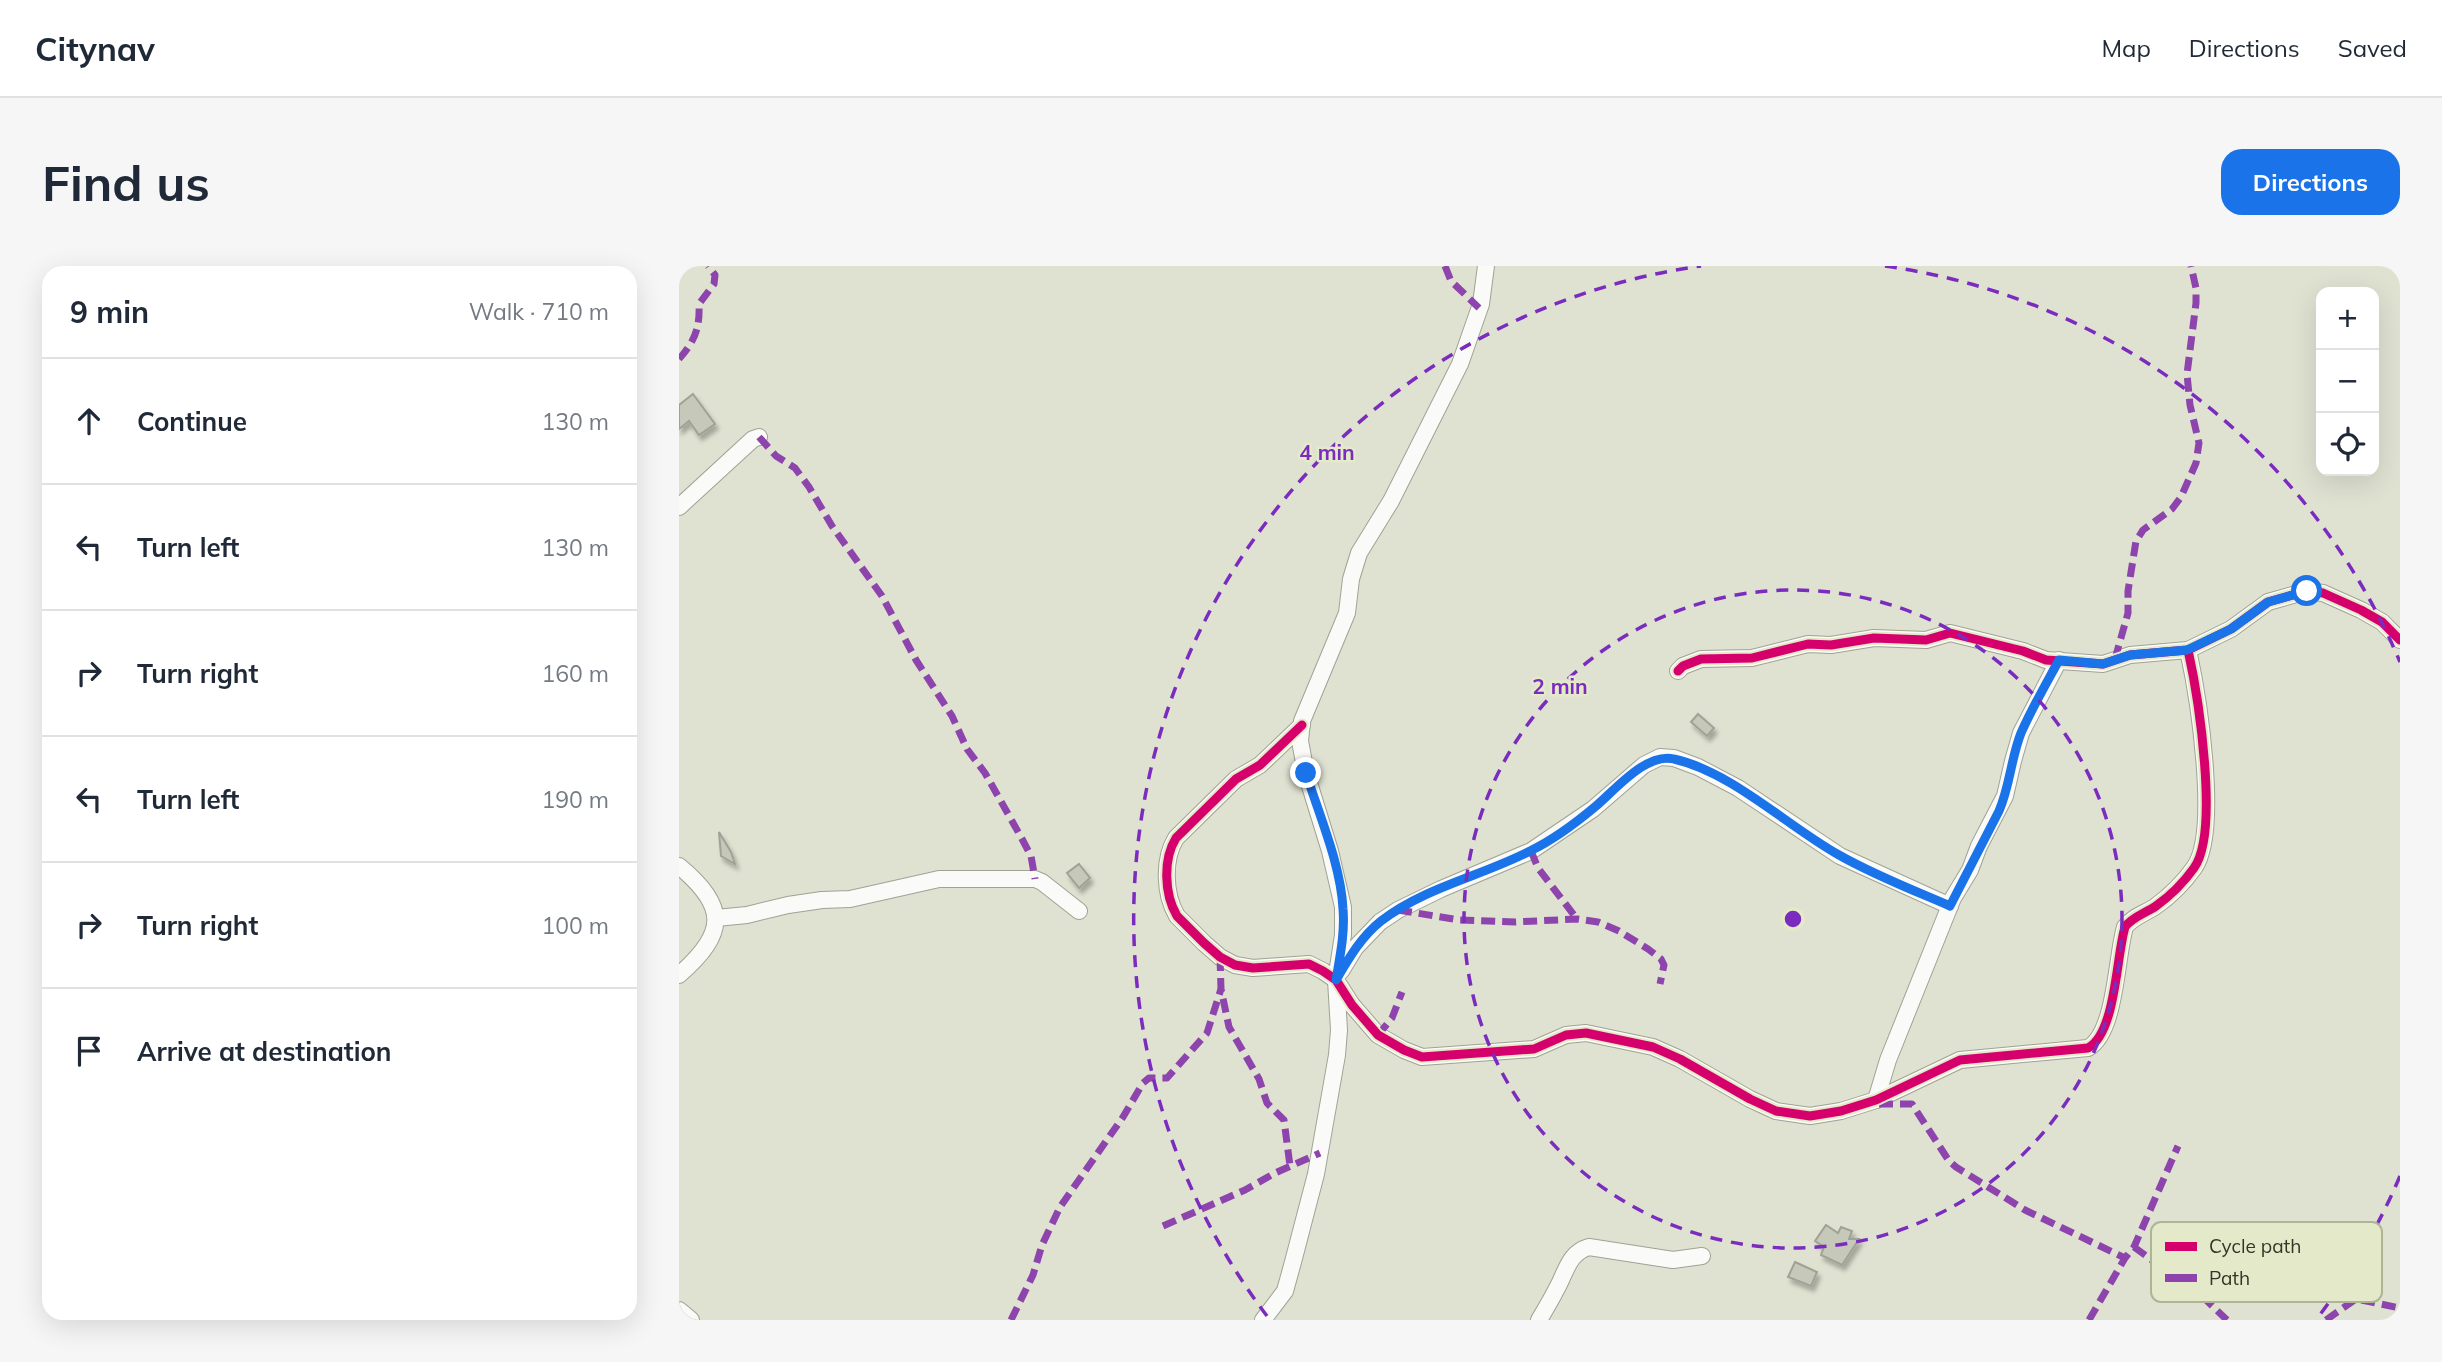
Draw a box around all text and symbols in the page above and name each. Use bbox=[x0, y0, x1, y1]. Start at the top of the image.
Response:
text: Citynav bbox=[35, 28, 155, 69]
text: Map bbox=[2101, 33, 2151, 63]
text: Directions bbox=[2189, 33, 2300, 63]
text: Saved bbox=[2338, 33, 2407, 63]
button: Directions bbox=[2221, 149, 2400, 215]
text: Find us bbox=[42, 152, 210, 213]
map controls bbox=[2316, 287, 2379, 476]
button: + bbox=[2316, 287, 2379, 350]
text: 9 min bbox=[70, 293, 149, 331]
text: Walk · 710 m bbox=[469, 297, 609, 326]
button: − bbox=[2316, 350, 2379, 413]
icon: ahead bbox=[70, 402, 108, 440]
text: Continue bbox=[137, 405, 247, 438]
text: 130 m bbox=[541, 407, 609, 436]
button: locate bbox=[2316, 413, 2379, 476]
text: 4 min bbox=[1299, 439, 1355, 465]
icon: left bbox=[70, 528, 108, 566]
text: Turn left bbox=[137, 531, 239, 564]
text: 130 m bbox=[541, 533, 609, 562]
route start bbox=[2291, 575, 2322, 606]
icon: right bbox=[70, 654, 108, 692]
text: Turn right bbox=[137, 657, 258, 690]
text: 160 m bbox=[541, 659, 609, 688]
text: 2 min bbox=[1532, 673, 1588, 699]
route end bbox=[1290, 757, 1321, 788]
icon: left bbox=[70, 780, 108, 818]
text: Turn left bbox=[137, 783, 239, 816]
text: 190 m bbox=[541, 785, 609, 814]
icon: right bbox=[70, 906, 108, 944]
centre of rings bbox=[1781, 907, 1805, 931]
text: Turn right bbox=[137, 909, 258, 942]
text: 100 m bbox=[541, 911, 609, 940]
icon: arrive bbox=[70, 1032, 108, 1070]
text: Arrive at destination bbox=[137, 1035, 392, 1068]
legend bbox=[2151, 1222, 2382, 1302]
text: Cycle path bbox=[2209, 1234, 2301, 1258]
text: Path bbox=[2209, 1266, 2250, 1290]

